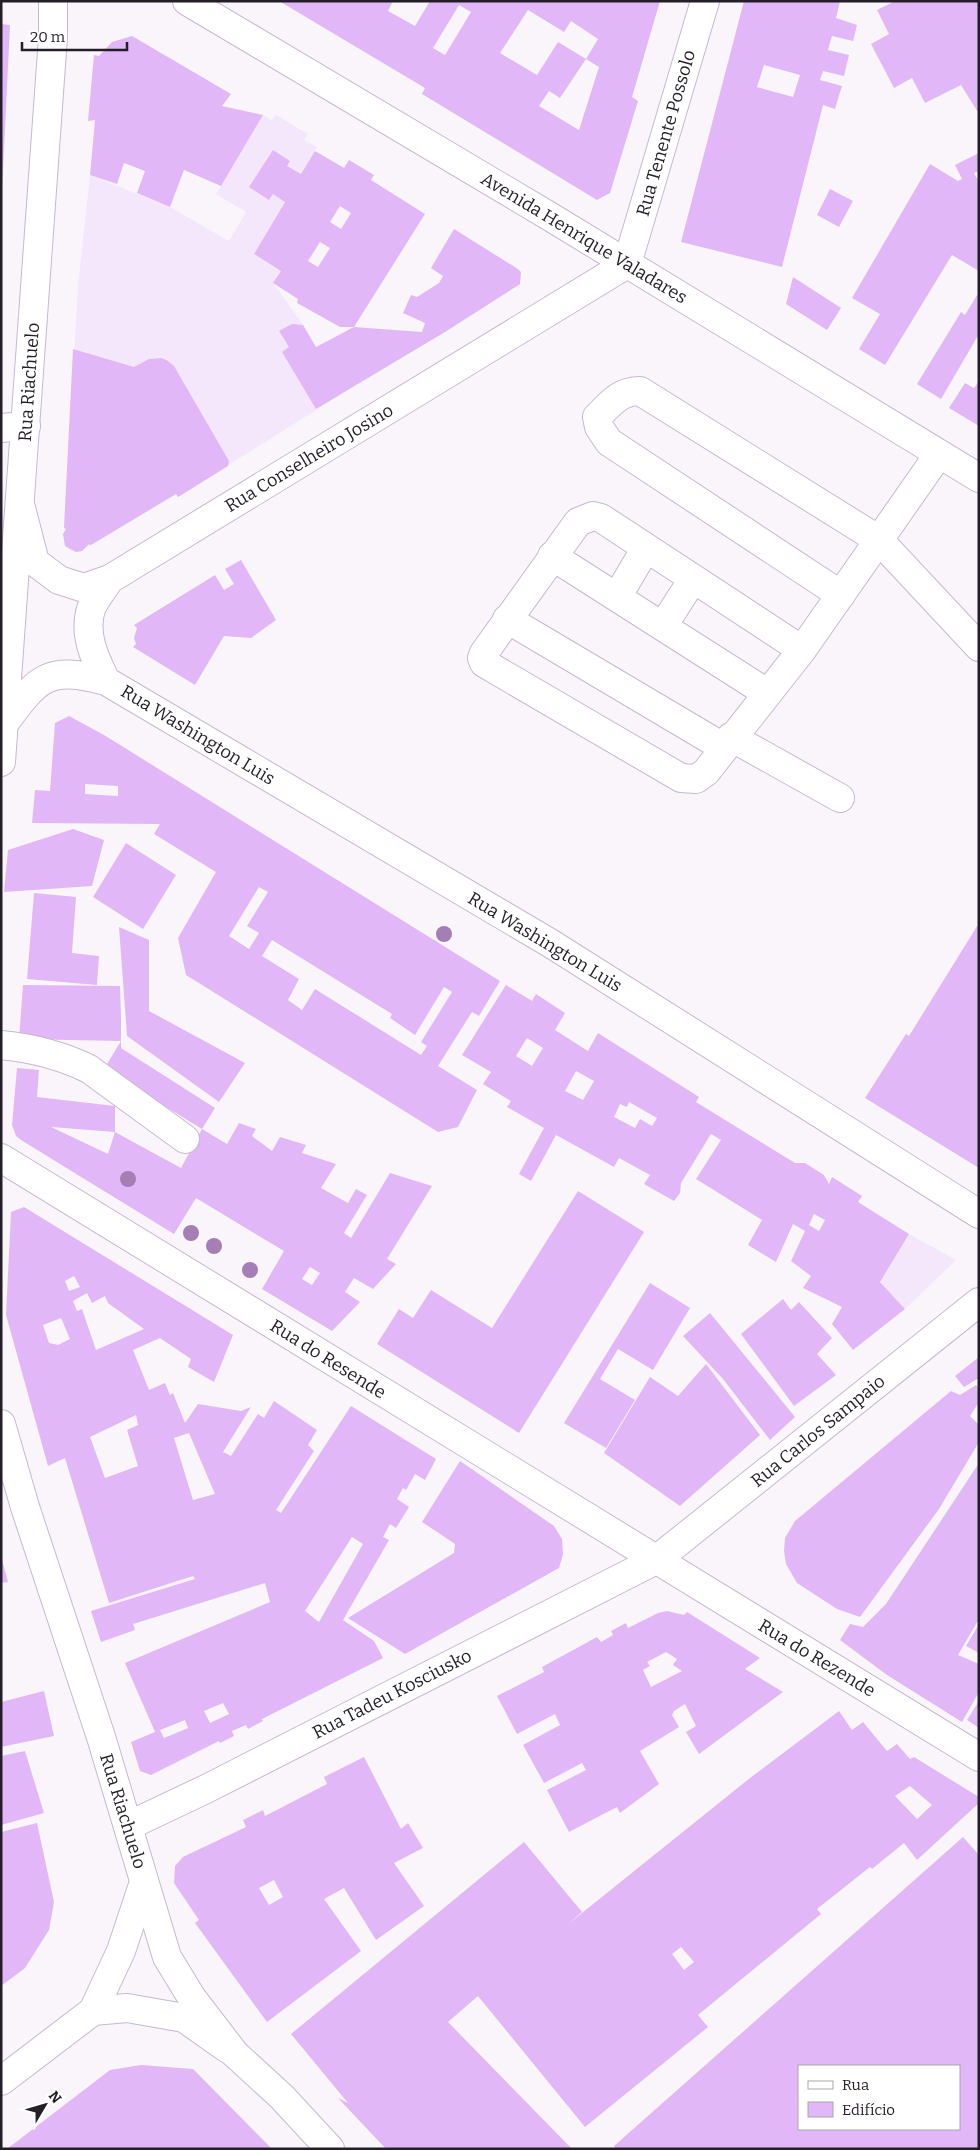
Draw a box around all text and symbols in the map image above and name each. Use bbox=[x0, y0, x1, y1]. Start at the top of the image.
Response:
scale bar bbox=[22, 20, 128, 52]
text: 20 m bbox=[30, 28, 66, 46]
street label: Rua Tenente Possolo bbox=[632, 47, 700, 219]
street label: Avenida Henrique Valadares bbox=[477, 168, 691, 308]
street label: Rua Riachuelo bbox=[14, 322, 44, 442]
street label: Rua Conselheiro Josino bbox=[221, 399, 397, 517]
street label: Rua Washington Luis bbox=[117, 680, 279, 790]
street label: Rua Washington Luis bbox=[464, 887, 626, 997]
street label: Rua do Resende bbox=[266, 1315, 390, 1403]
street label: Rua Carlos Sampaio bbox=[746, 1370, 890, 1492]
street label: Rua do Rezende bbox=[755, 1614, 879, 1702]
street label: Rua Tadeu Kosciusko bbox=[309, 1644, 475, 1744]
street label: Rua Riachuelo bbox=[95, 1751, 151, 1871]
legend bbox=[798, 2065, 960, 2130]
text: Rua bbox=[842, 2076, 869, 2094]
north arrow bbox=[20, 2080, 70, 2130]
text: N bbox=[45, 2088, 65, 2107]
text: Edifício bbox=[842, 2101, 895, 2119]

